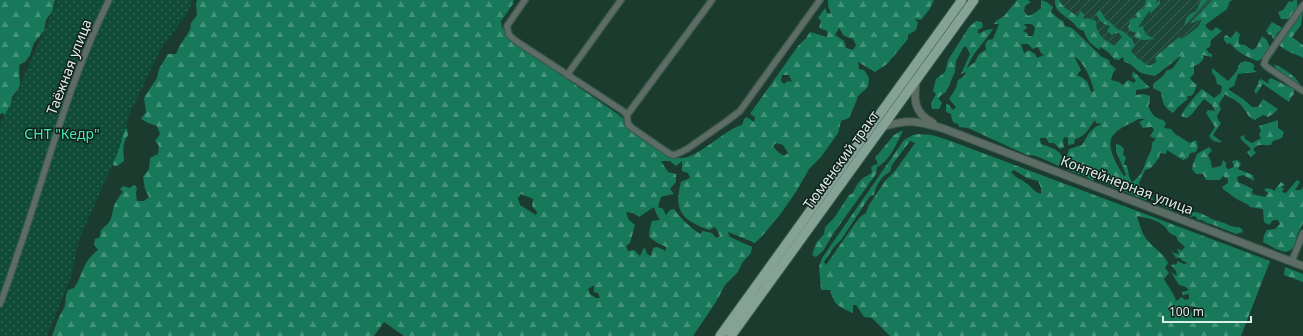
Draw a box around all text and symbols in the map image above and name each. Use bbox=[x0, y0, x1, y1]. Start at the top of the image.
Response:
street label: Таёжная улица bbox=[42, 16, 95, 117]
street label: Тюменский тракт bbox=[798, 106, 883, 213]
park label: СНТ "Кедр" bbox=[24, 124, 100, 143]
street label: Контейнерная улица bbox=[1058, 150, 1196, 219]
scale bar bbox=[1163, 298, 1251, 324]
text: 100 m bbox=[1169, 303, 1204, 320]

